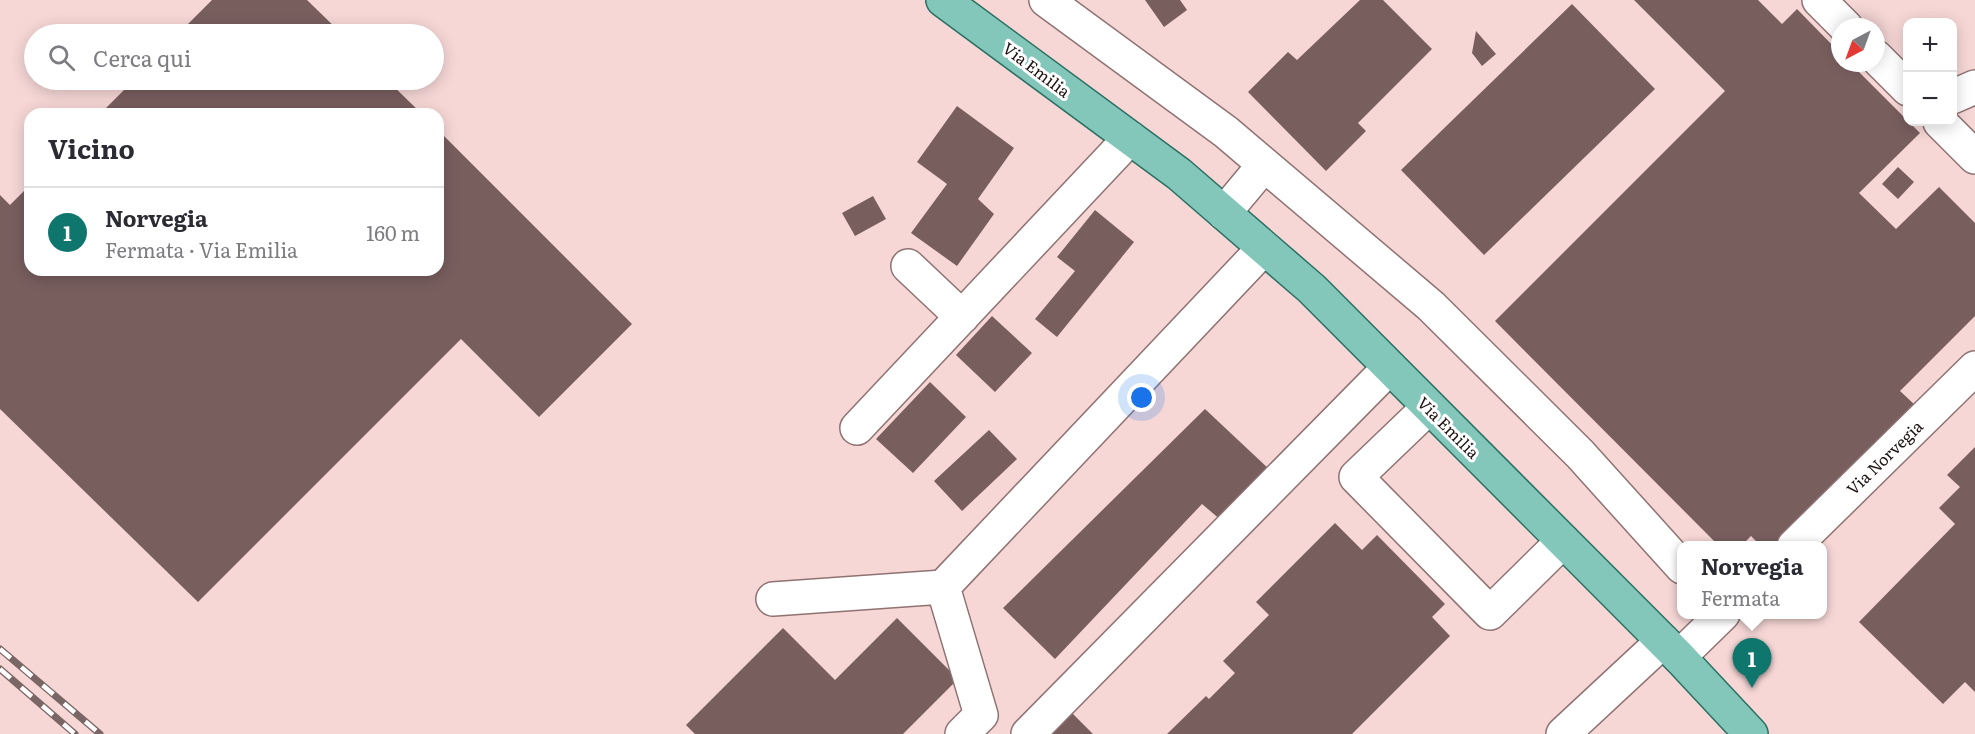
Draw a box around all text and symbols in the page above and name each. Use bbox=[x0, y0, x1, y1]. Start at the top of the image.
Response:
north arrow bbox=[1831, 18, 1885, 72]
map controls bbox=[1903, 18, 1957, 126]
button: + bbox=[1903, 18, 1957, 72]
search box bbox=[24, 24, 444, 90]
street label: Via Emilia bbox=[998, 36, 1076, 103]
icon: search bbox=[45, 41, 78, 74]
text: Cerca qui bbox=[93, 41, 191, 74]
button: − bbox=[1903, 72, 1957, 126]
text: Vicino bbox=[48, 128, 135, 167]
text: Norvegia bbox=[105, 201, 208, 234]
text: 1 bbox=[63, 217, 72, 247]
text: 160 m bbox=[366, 217, 420, 247]
text: Fermata · Via Emilia bbox=[105, 234, 298, 264]
your location bbox=[1127, 383, 1156, 412]
street label: Via Emilia bbox=[1413, 391, 1486, 464]
street label: Via Norvegia bbox=[1840, 414, 1928, 500]
popup bbox=[1677, 541, 1827, 619]
text: Norvegia bbox=[1701, 549, 1803, 582]
text: Fermata bbox=[1701, 582, 1780, 612]
pin: 1 bbox=[1732, 638, 1772, 688]

